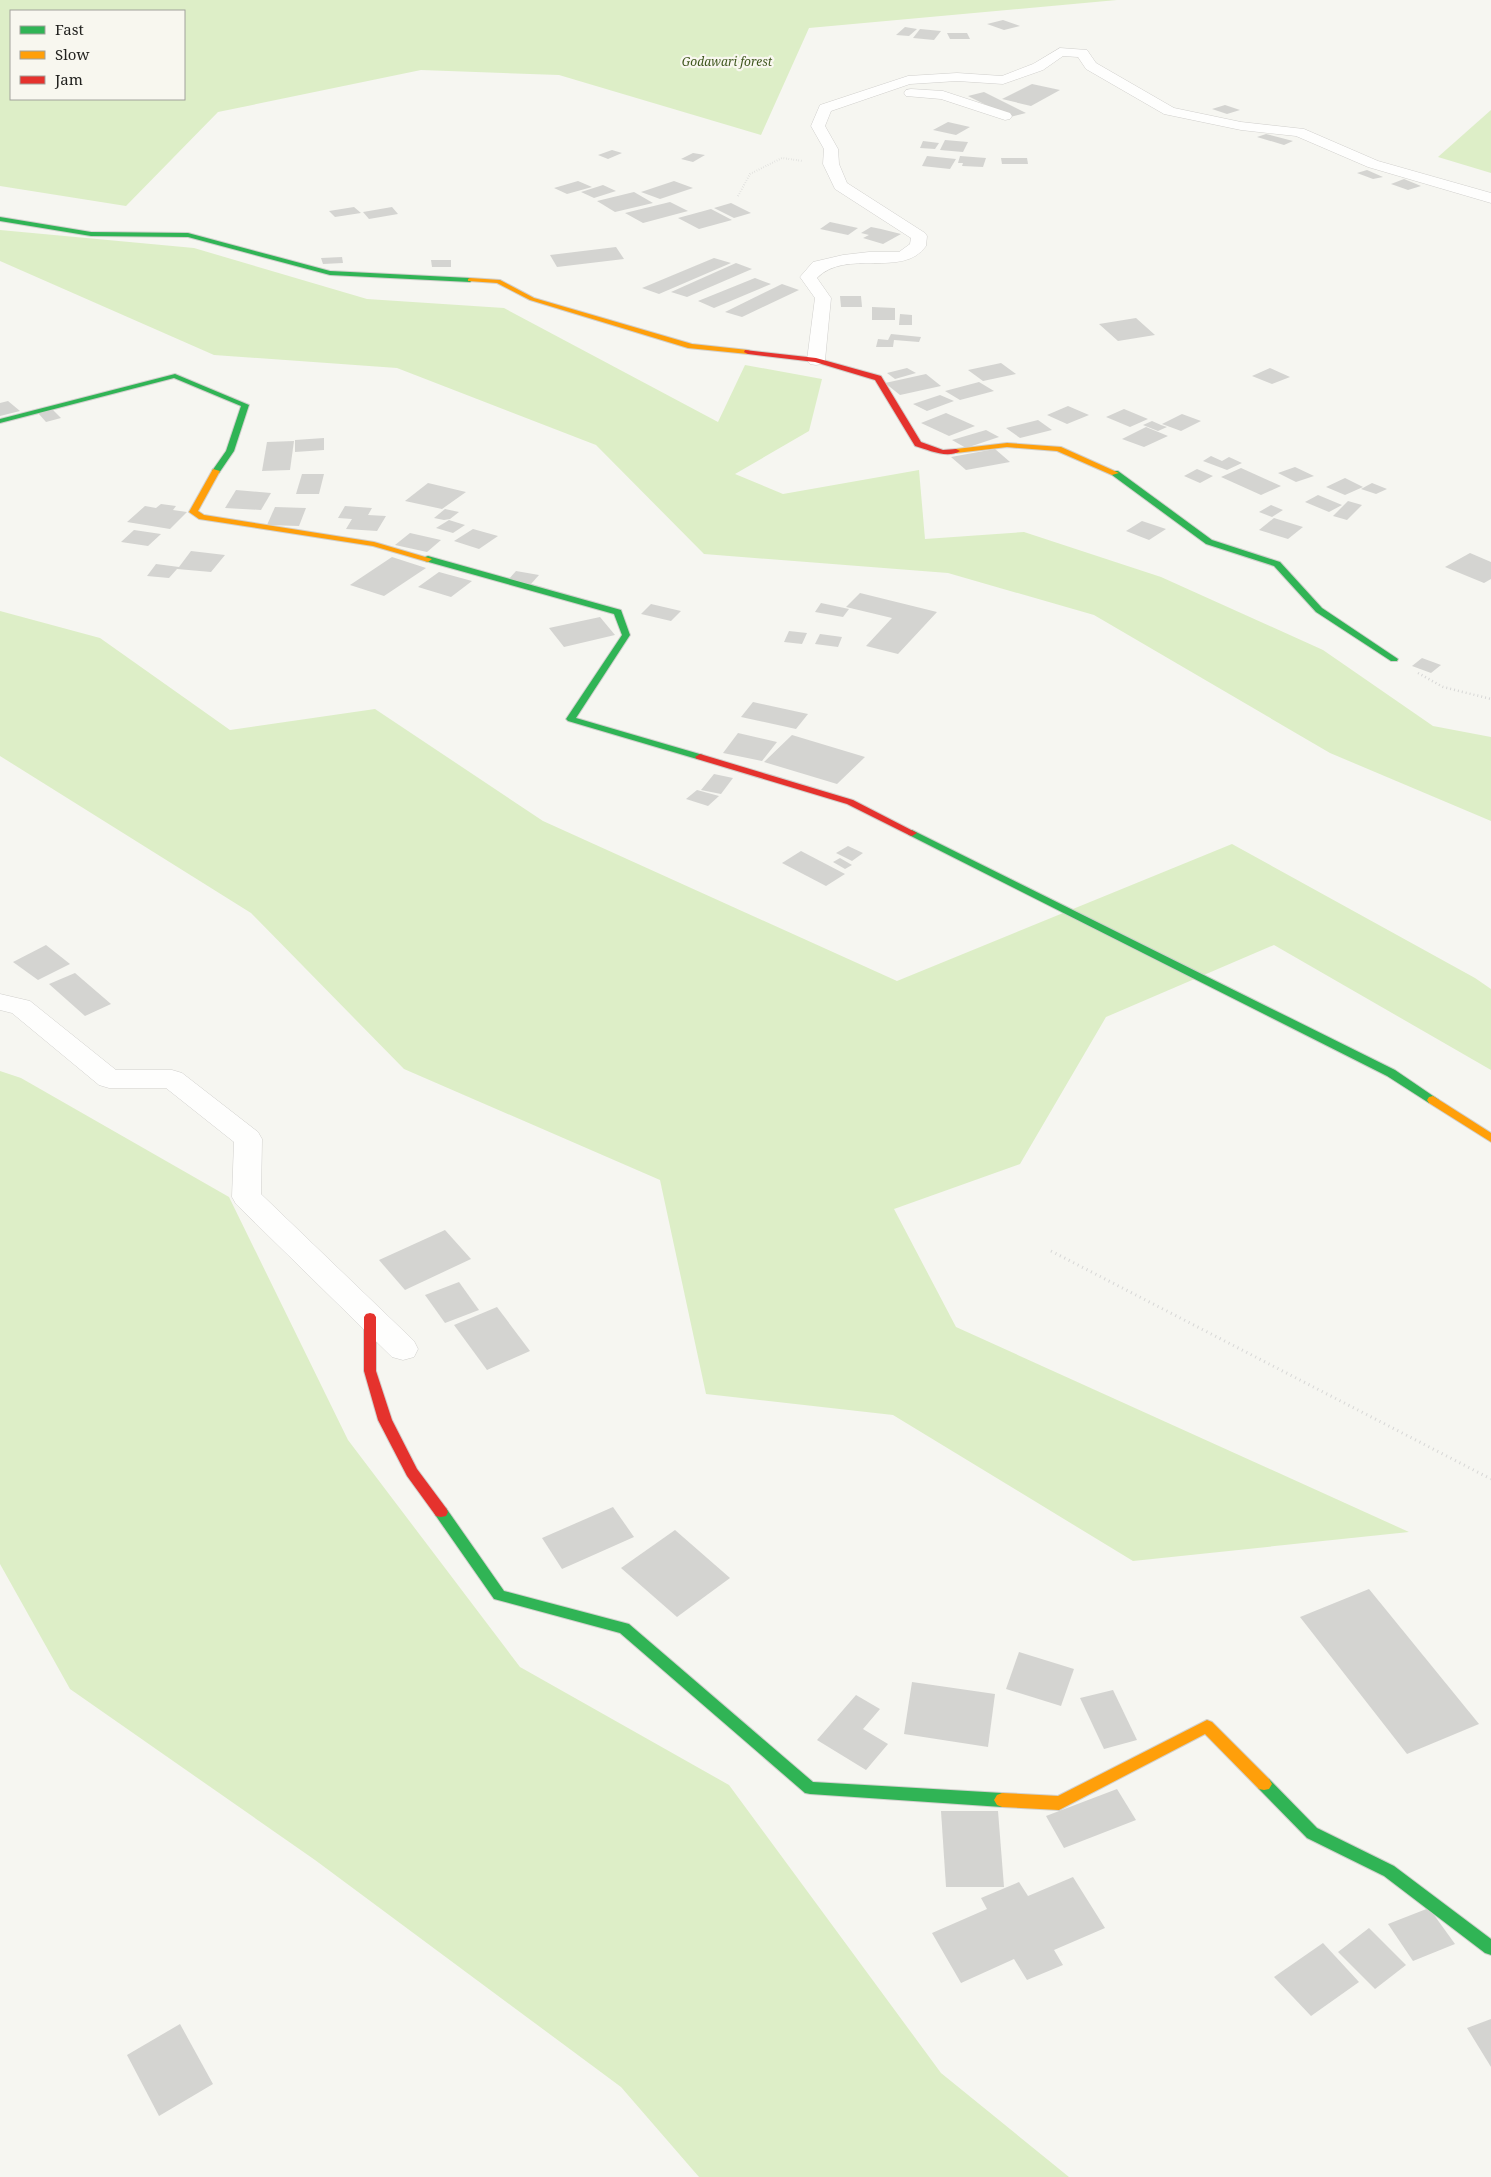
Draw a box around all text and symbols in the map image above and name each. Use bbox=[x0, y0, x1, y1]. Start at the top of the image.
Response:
legend bbox=[10, 10, 185, 100]
text: Fast bbox=[55, 19, 84, 39]
text: Slow bbox=[55, 44, 89, 64]
park label: Godawari forest bbox=[682, 53, 773, 70]
text: Jam bbox=[54, 69, 83, 89]

